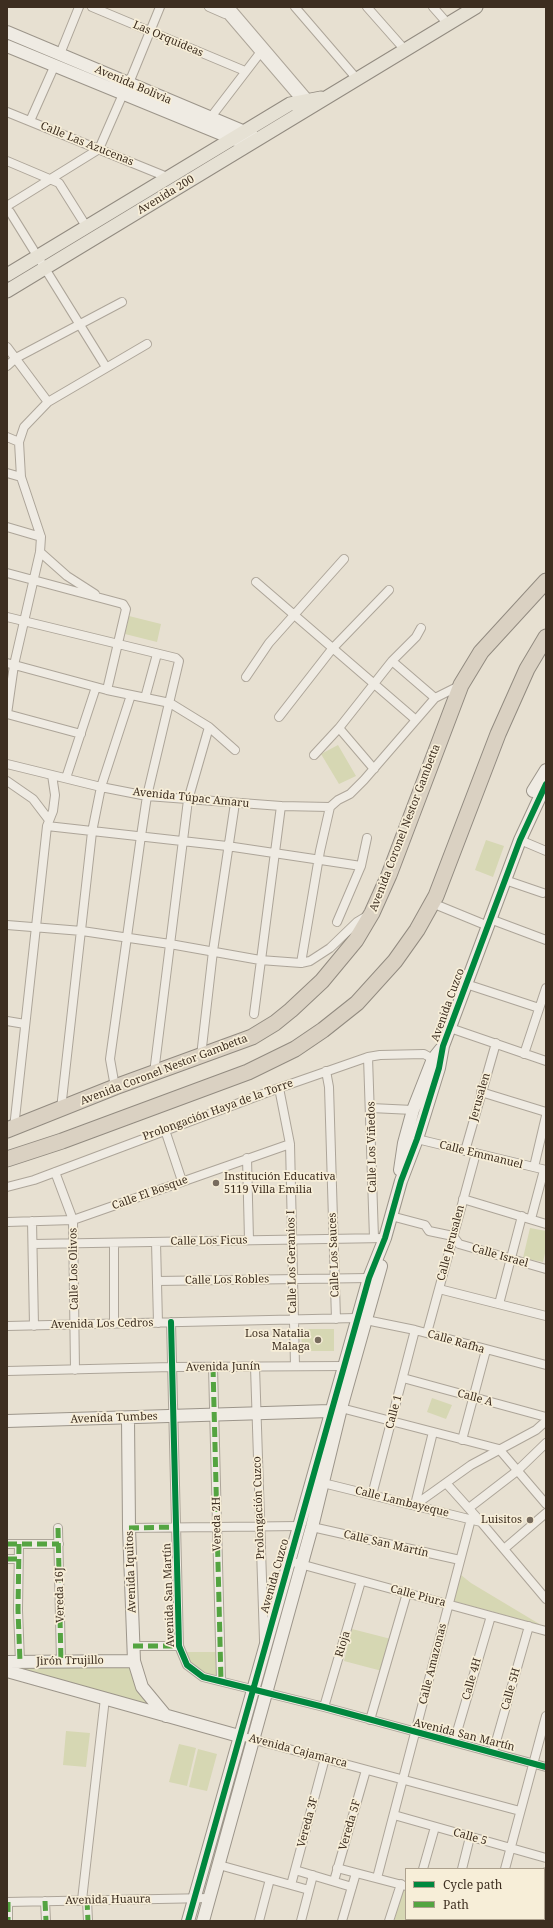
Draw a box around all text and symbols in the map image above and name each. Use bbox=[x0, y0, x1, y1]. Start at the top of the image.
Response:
street label: Las Orquideas bbox=[131, 18, 205, 60]
street label: Avenida Bolivia bbox=[93, 63, 173, 107]
street label: Calle Las Azucenas bbox=[38, 119, 136, 169]
street label: Avenida 200 bbox=[135, 173, 197, 217]
street label: Avenida Coronel Nestor Gambetta bbox=[367, 742, 443, 914]
street label: Avenida Túpac Amaru bbox=[132, 785, 250, 811]
street label: Avenida Cuzco bbox=[429, 967, 467, 1043]
street label: Avenida Coronel Nestor Gambetta bbox=[78, 1032, 250, 1108]
street label: Jerusalen bbox=[467, 1071, 493, 1123]
street label: Prolongación Haya de la Torre bbox=[141, 1077, 295, 1143]
street label: Calle Los Viñedos bbox=[365, 1101, 379, 1193]
street label: Calle Emmanuel bbox=[438, 1138, 524, 1172]
place label: Institución Educativa 5119 Villa Emilia bbox=[224, 1170, 336, 1196]
street label: Calle El Bosque bbox=[110, 1173, 190, 1213]
marker: Institución Educativa 5119 Villa Emilia bbox=[211, 1178, 221, 1188]
street label: Calle Jerusalen bbox=[435, 1204, 467, 1282]
street label: Calle Los Geranios I bbox=[285, 1210, 299, 1314]
street label: Calle Los Sauces bbox=[326, 1212, 342, 1298]
street label: Calle Los Olivos bbox=[67, 1228, 81, 1310]
street label: Calle Los Ficus bbox=[170, 1234, 248, 1248]
street label: Calle Israel bbox=[470, 1242, 530, 1270]
street label: Calle Los Robles bbox=[185, 1273, 269, 1287]
street label: Avenida Los Cedros bbox=[51, 1317, 153, 1331]
place label: Losa Natalia Malaga bbox=[245, 1327, 310, 1353]
street label: Calle Rafha bbox=[426, 1328, 486, 1356]
marker: Losa Natalia Malaga bbox=[313, 1335, 323, 1345]
street label: Avenida Junín bbox=[186, 1360, 260, 1374]
street label: Calle A bbox=[456, 1387, 494, 1409]
street label: Calle 1 bbox=[383, 1394, 405, 1430]
street label: Avenida Tumbes bbox=[70, 1410, 158, 1426]
street label: Prolongación Cuzco bbox=[251, 1456, 267, 1560]
street label: Calle Lambayeque bbox=[354, 1484, 450, 1520]
street label: Vereda 2H bbox=[210, 1497, 224, 1551]
place label: Luisitos bbox=[481, 1513, 522, 1527]
marker: Luisitos bbox=[525, 1515, 535, 1525]
street label: Calle San Martín bbox=[342, 1528, 430, 1560]
street label: Avenida Iquitos bbox=[123, 1531, 139, 1613]
street label: Avenida Cuzco bbox=[258, 1537, 292, 1615]
street label: Avenida San Martín bbox=[161, 1543, 177, 1647]
street label: Vereda 16J bbox=[53, 1567, 67, 1623]
street label: Calle Piura bbox=[389, 1582, 447, 1610]
street label: Calle Amazonas bbox=[417, 1622, 449, 1706]
street label: Rioja bbox=[333, 1629, 353, 1659]
street label: Jirón Trujillo bbox=[36, 1654, 104, 1668]
street label: Calle 4H bbox=[460, 1656, 484, 1702]
street label: Calle 5H bbox=[499, 1666, 523, 1712]
street label: Avenida San Martín bbox=[412, 1716, 516, 1754]
street label: Avenida Cajamarca bbox=[247, 1731, 349, 1771]
street label: Vereda 3F bbox=[295, 1795, 321, 1849]
street label: Vereda 5F bbox=[336, 1798, 364, 1852]
street label: Calle 5 bbox=[452, 1826, 488, 1848]
legend bbox=[405, 1868, 545, 1920]
text: Cycle path bbox=[443, 1876, 502, 1893]
street label: Avenida Huaura bbox=[65, 1893, 151, 1907]
text: Path bbox=[443, 1896, 469, 1913]

